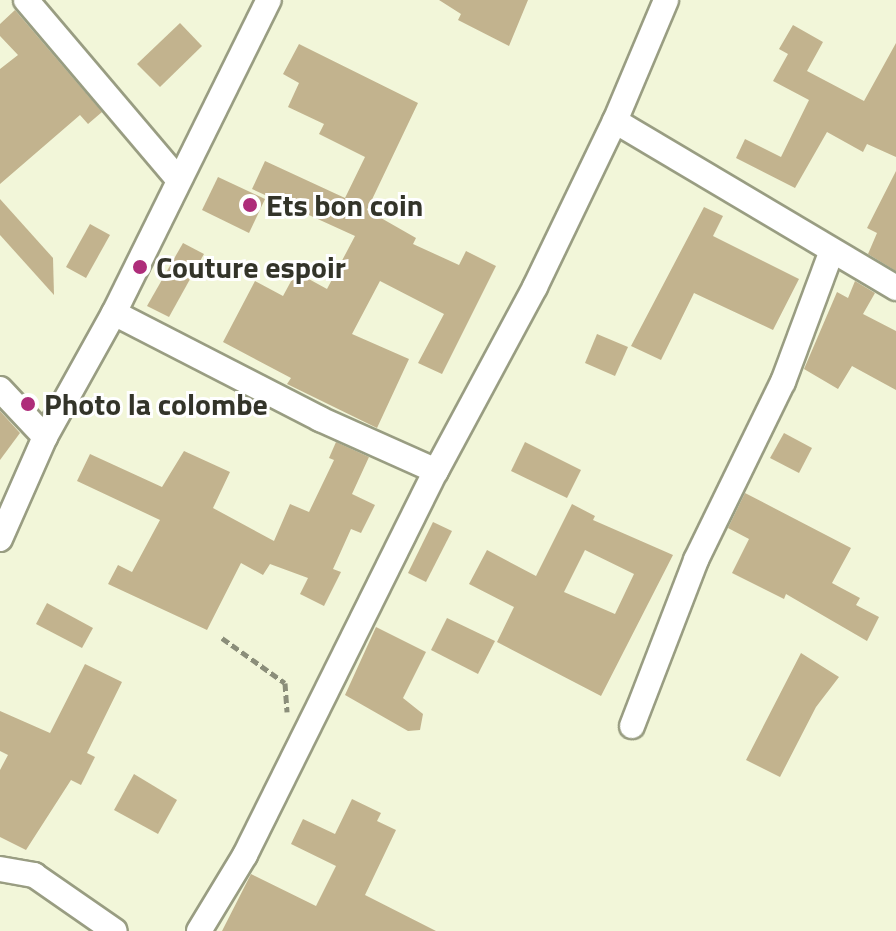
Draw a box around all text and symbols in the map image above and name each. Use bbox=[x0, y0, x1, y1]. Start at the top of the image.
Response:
place label: Ets bon coin bbox=[266, 187, 423, 223]
marker: Ets bon coin bbox=[241, 196, 259, 214]
place label: Couture espoir bbox=[156, 249, 346, 285]
marker: Couture espoir bbox=[131, 258, 149, 276]
place label: Photo la colombe bbox=[44, 386, 268, 422]
marker: Photo la colombe bbox=[19, 395, 37, 413]

